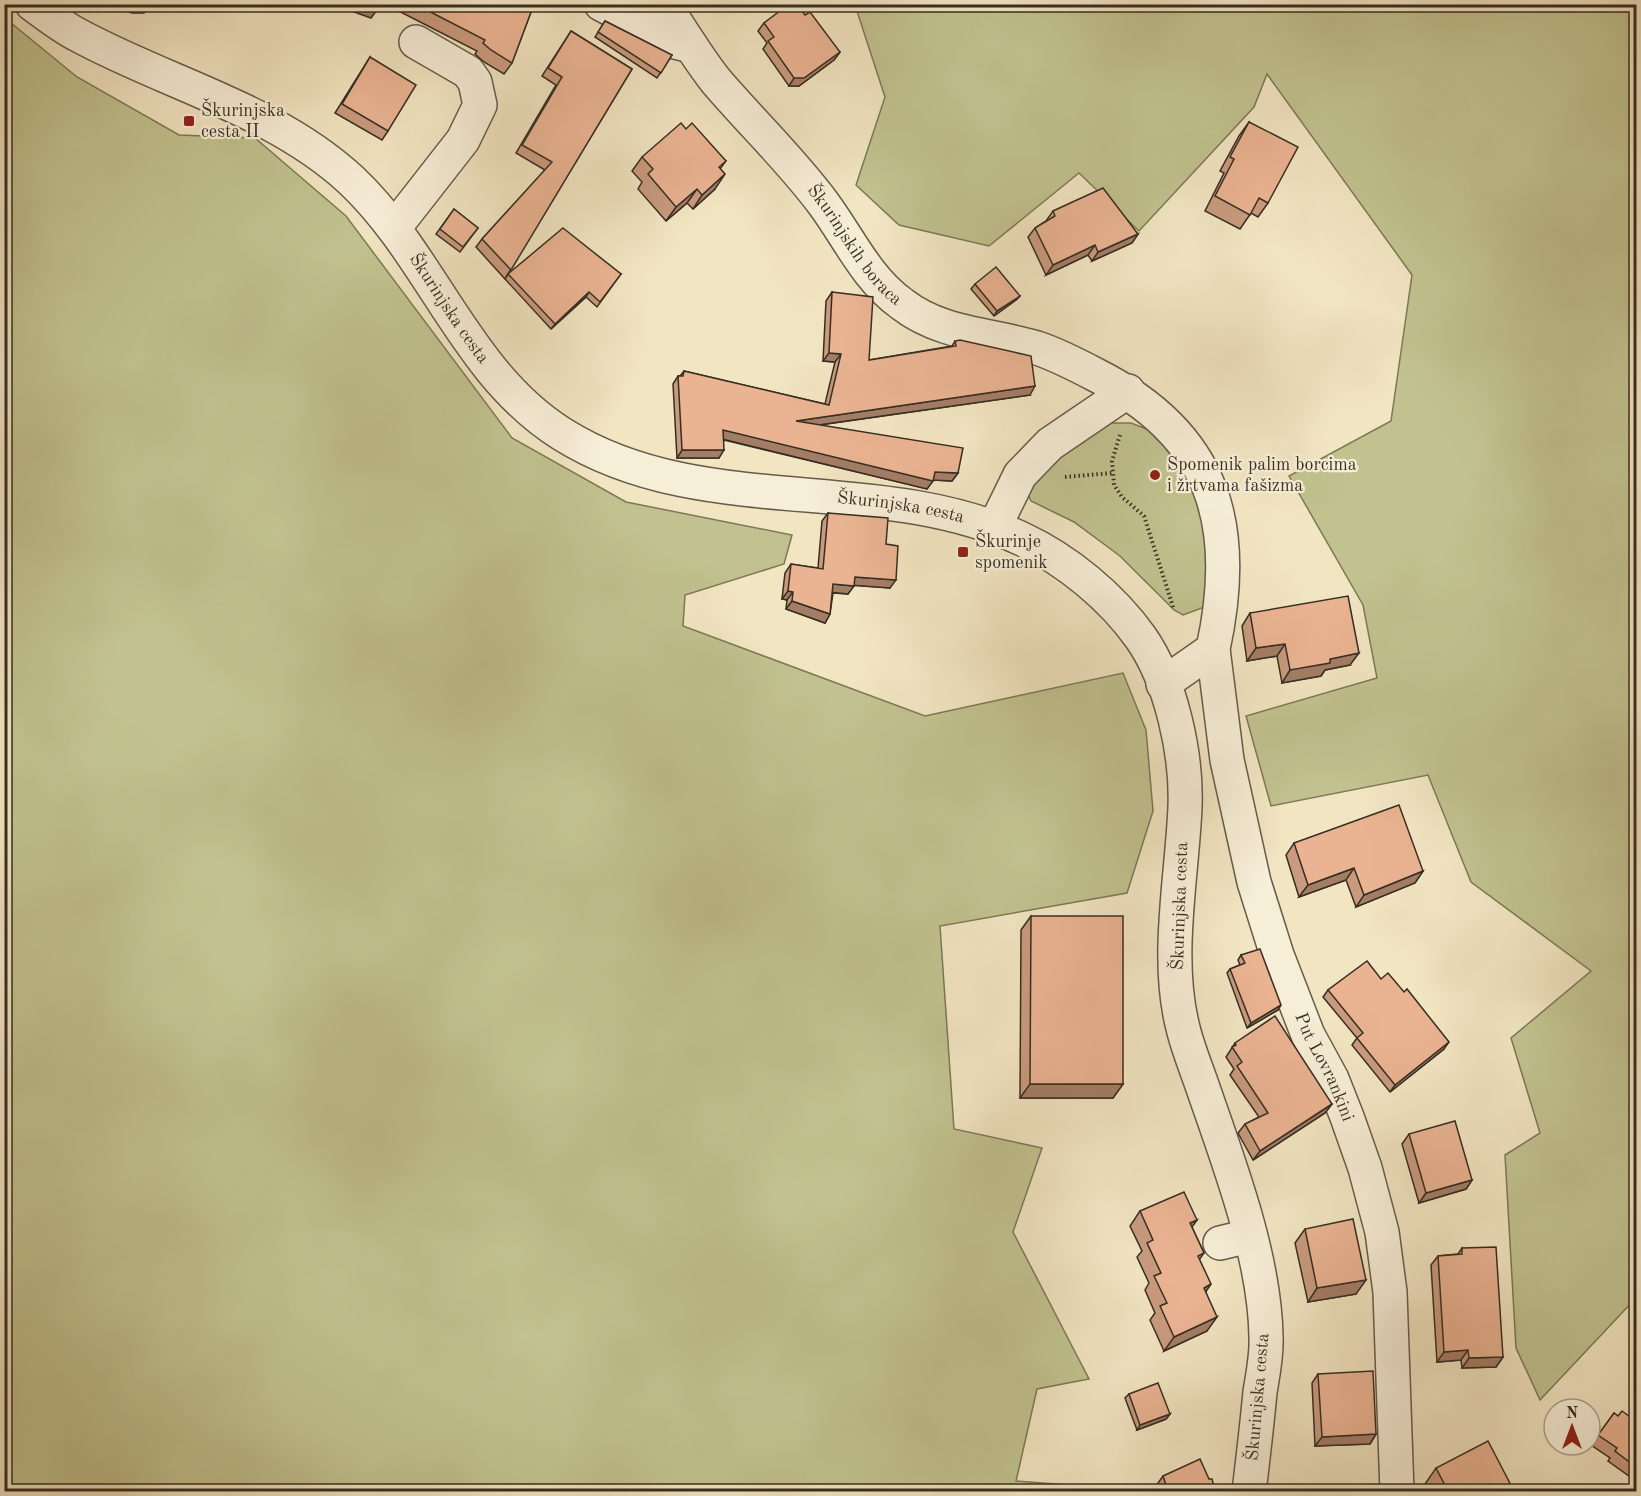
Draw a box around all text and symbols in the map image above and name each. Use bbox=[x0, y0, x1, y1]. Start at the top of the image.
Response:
place label: Škurinjska cesta II bbox=[201, 97, 285, 141]
marker: Škurinjska cesta II bbox=[182, 114, 196, 128]
street label: Škurinjskih boraca bbox=[804, 178, 905, 309]
street label: Škurinjska cesta bbox=[406, 248, 492, 367]
place label: Spomenik palim borcima i žrtvama fašizma bbox=[1167, 456, 1357, 495]
marker: Spomenik palim borcima i žrtvama fašizma bbox=[1148, 468, 1162, 482]
street label: Škurinjska cesta bbox=[836, 484, 966, 527]
place label: Škurinje spomenik bbox=[975, 528, 1048, 572]
marker: Škurinje spomenik bbox=[956, 545, 970, 559]
street label: Škurinjska cesta bbox=[1164, 841, 1191, 970]
street label: Put Lovrankini bbox=[1291, 1010, 1357, 1124]
street label: Škurinjska cesta bbox=[1238, 1332, 1273, 1462]
north arrow bbox=[1542, 1397, 1602, 1457]
text: N bbox=[1566, 1406, 1579, 1422]

